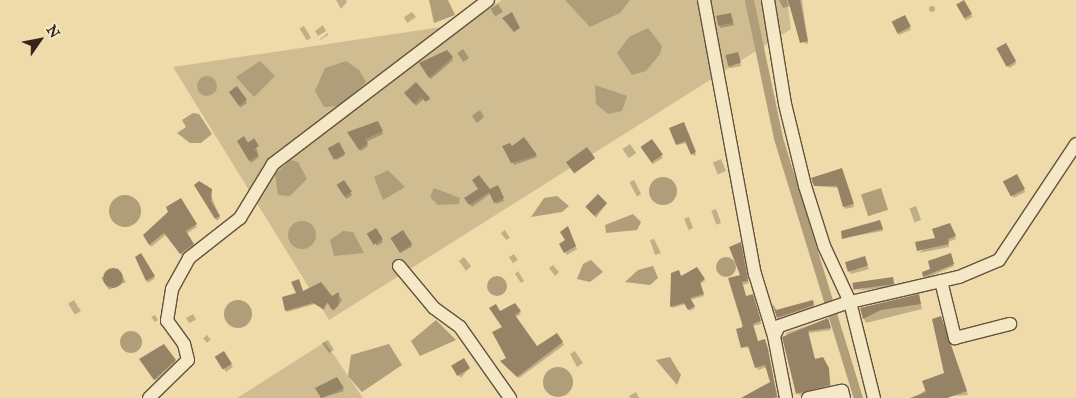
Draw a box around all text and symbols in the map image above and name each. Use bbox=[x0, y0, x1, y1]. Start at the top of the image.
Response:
north arrow bbox=[15, 15, 65, 65]
text: N bbox=[43, 22, 63, 41]

